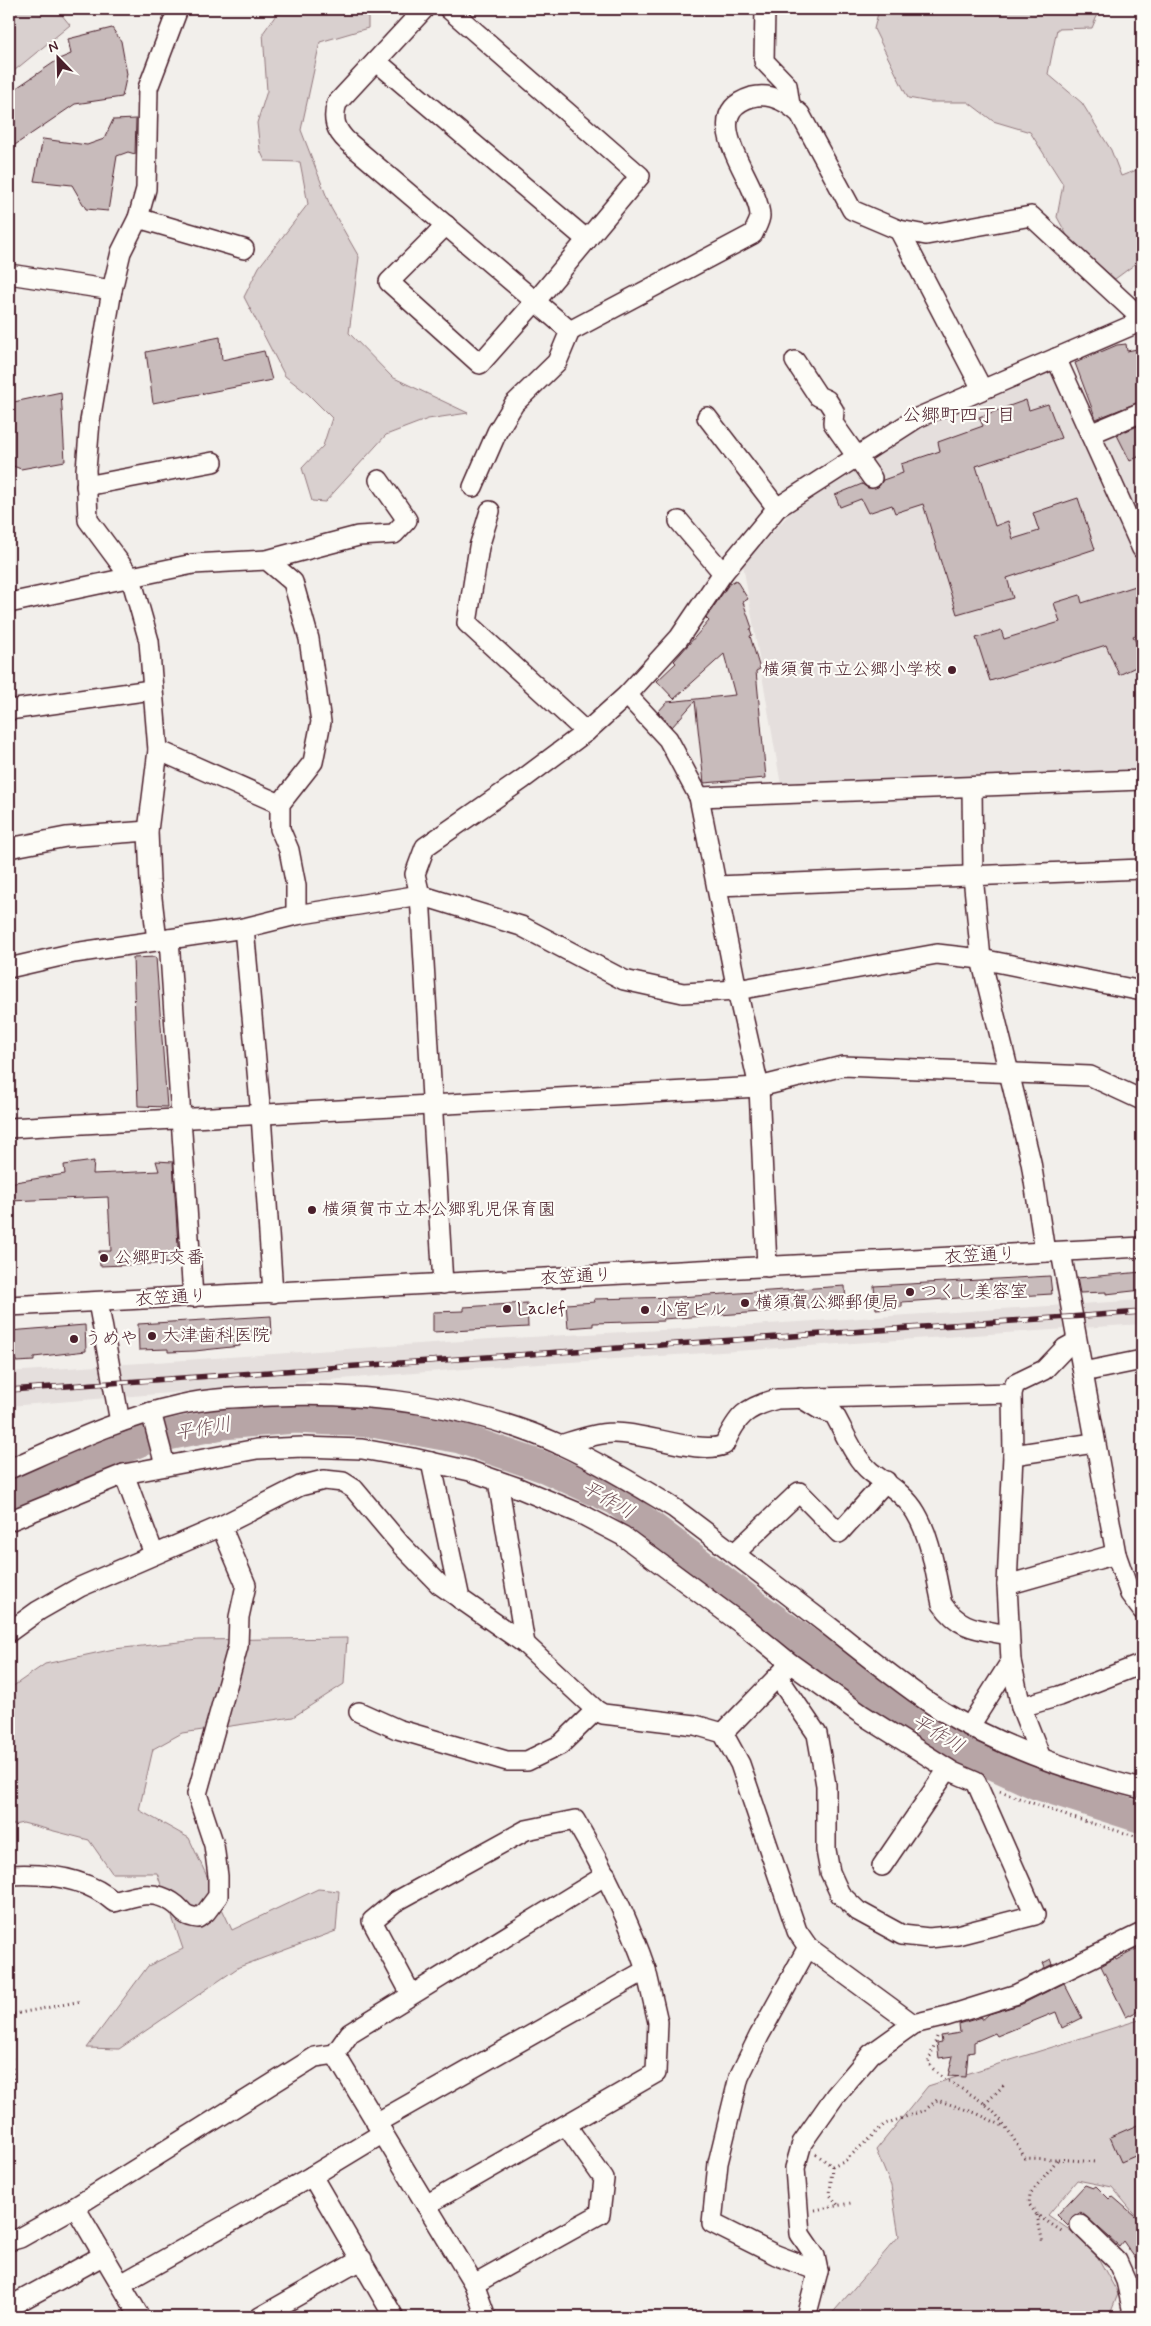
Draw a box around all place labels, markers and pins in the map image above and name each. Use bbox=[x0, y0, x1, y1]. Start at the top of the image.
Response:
place label: 横須賀市立公郷小学校 bbox=[762, 658, 942, 682]
marker: 横須賀市立公郷小学校 bbox=[946, 664, 958, 676]
place label: 横須賀市立本公郷乳児保育園 bbox=[322, 1198, 556, 1222]
marker: 横須賀市立本公郷乳児保育園 bbox=[306, 1204, 318, 1216]
place label: 公郷町交番 bbox=[114, 1246, 204, 1270]
marker: 公郷町交番 bbox=[98, 1252, 110, 1264]
place label: つくし美容室 bbox=[920, 1280, 1028, 1304]
marker: つくし美容室 bbox=[904, 1286, 916, 1298]
place label: 横須賀公郷郵便局 bbox=[755, 1291, 899, 1315]
place label: Laclef bbox=[517, 1297, 566, 1321]
marker: 横須賀公郷郵便局 bbox=[739, 1297, 751, 1309]
place label: 小宮ビル bbox=[655, 1298, 727, 1322]
marker: Laclef bbox=[501, 1303, 513, 1315]
marker: 小宮ビル bbox=[639, 1304, 651, 1316]
place label: 大津歯科医院 bbox=[162, 1324, 270, 1348]
place label: うめや bbox=[84, 1327, 138, 1351]
marker: 大津歯科医院 bbox=[146, 1330, 158, 1342]
marker: うめや bbox=[68, 1333, 80, 1345]

